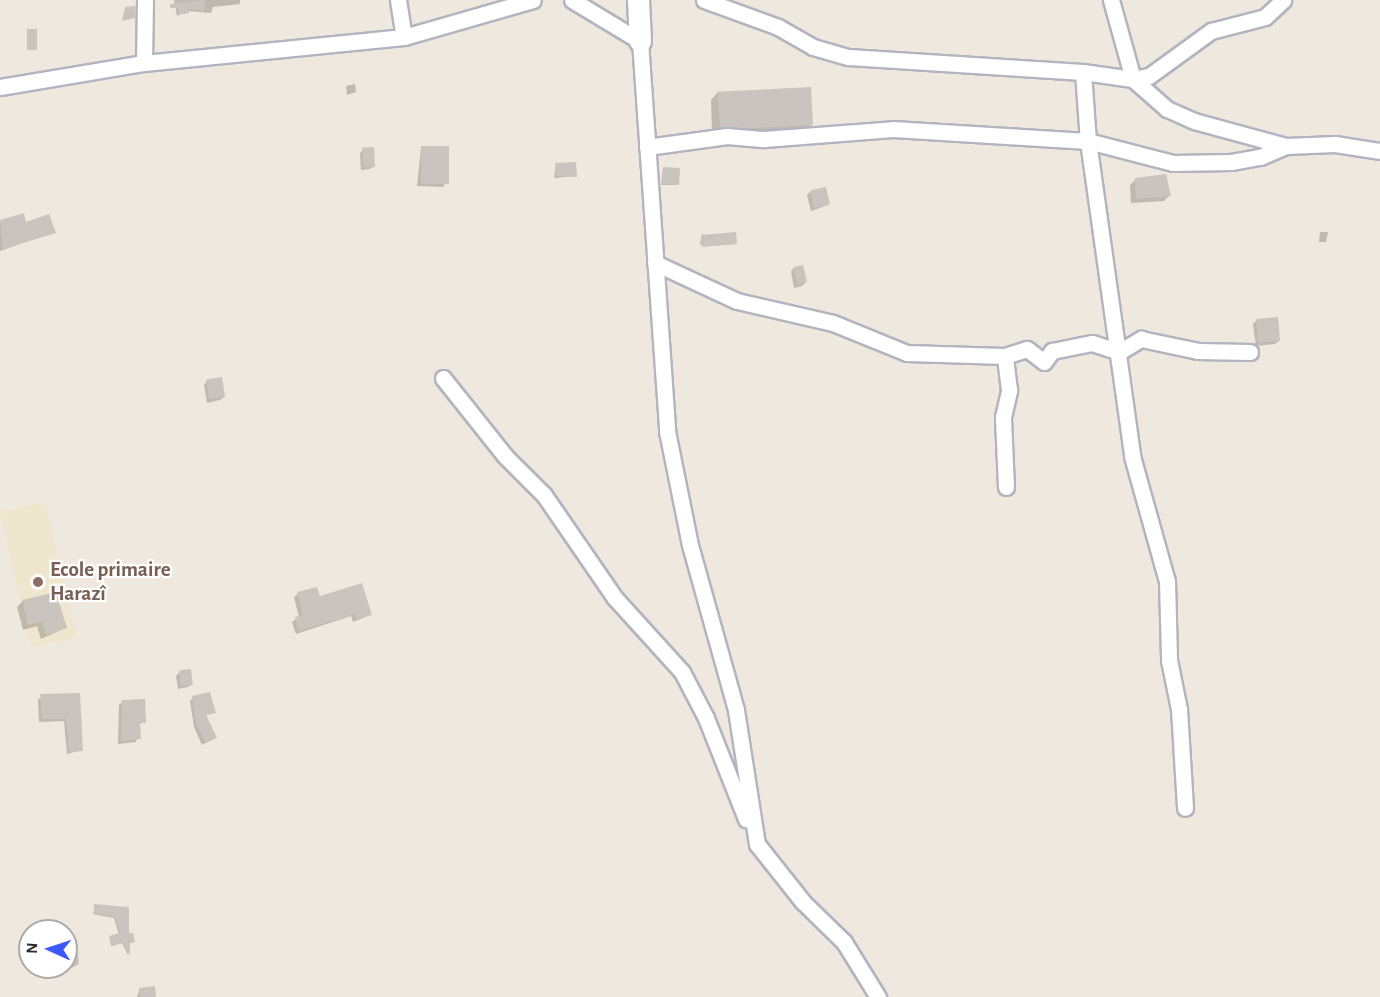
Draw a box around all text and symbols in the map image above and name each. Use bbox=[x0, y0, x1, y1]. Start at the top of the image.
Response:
place label: Ecole primaire Harazî bbox=[50, 557, 171, 607]
marker: Ecole primaire Harazî bbox=[31, 575, 45, 589]
north arrow bbox=[18, 919, 78, 979]
text: N bbox=[24, 942, 40, 954]

